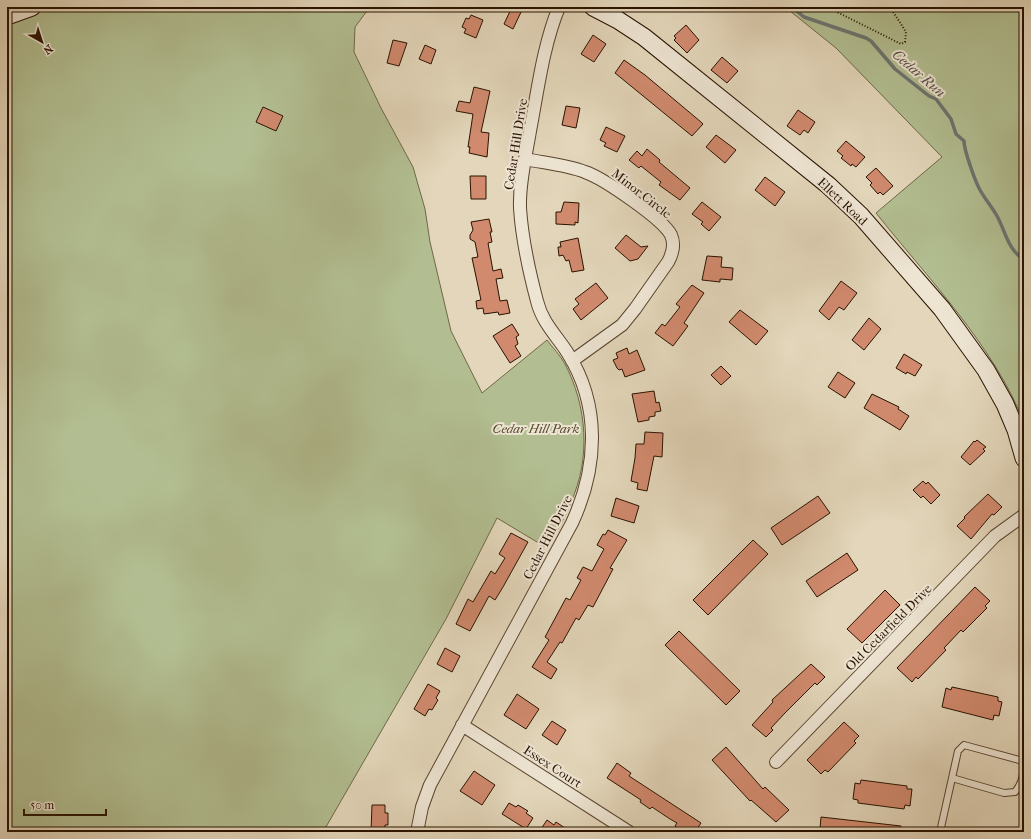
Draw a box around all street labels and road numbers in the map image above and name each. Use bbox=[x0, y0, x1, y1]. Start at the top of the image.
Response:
street label: Cedar Hill Drive bbox=[501, 97, 530, 191]
street label: Minor Circle bbox=[609, 165, 675, 222]
street label: Ellett Road bbox=[815, 175, 871, 229]
street label: Cedar Hill Drive bbox=[520, 492, 575, 582]
street label: Old Cedarfield Drive bbox=[842, 581, 935, 674]
street label: Essex Court bbox=[521, 742, 585, 791]

